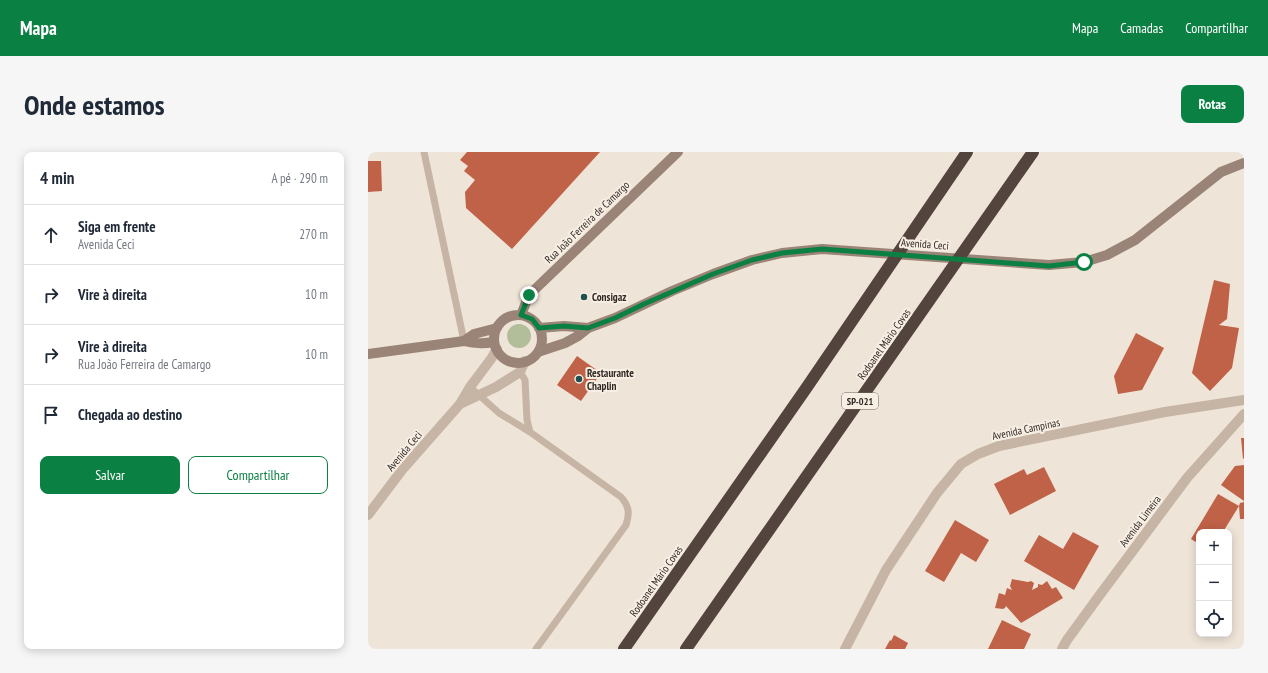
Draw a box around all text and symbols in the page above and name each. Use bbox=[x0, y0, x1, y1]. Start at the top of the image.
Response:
text: Mapa bbox=[20, 16, 57, 40]
text: Mapa bbox=[1072, 19, 1098, 37]
text: Camadas bbox=[1120, 19, 1163, 37]
text: Compartilhar bbox=[1185, 19, 1248, 37]
button: Rotas bbox=[1181, 85, 1244, 123]
text: Onde estamos bbox=[24, 86, 165, 123]
text: 4 min bbox=[40, 167, 74, 189]
text: A pé · 290 m bbox=[271, 170, 328, 187]
street label: Rua João Ferreira de Camargo bbox=[542, 178, 632, 266]
text: Siga em frente bbox=[78, 217, 156, 236]
icon: ahead bbox=[40, 224, 62, 246]
text: 270 m bbox=[299, 226, 328, 243]
street label: Avenida Ceci bbox=[901, 235, 949, 253]
text: Avenida Ceci bbox=[78, 236, 135, 253]
route start bbox=[1075, 253, 1093, 271]
icon: right bbox=[40, 284, 62, 306]
text: Vire à direita bbox=[78, 285, 147, 304]
text: 10 m bbox=[305, 286, 328, 303]
route end bbox=[520, 286, 538, 304]
place label: Consigaz bbox=[592, 290, 626, 304]
marker: Consigaz bbox=[579, 292, 589, 302]
street label: Rodoanel Mário Covas bbox=[854, 306, 914, 382]
text: Vire à direita bbox=[78, 337, 147, 356]
icon: right bbox=[40, 344, 62, 366]
text: 10 m bbox=[305, 346, 328, 363]
text: Rua João Ferreira de Camargo bbox=[78, 356, 211, 373]
place label: Restaurante Chaplin bbox=[587, 366, 634, 393]
marker: Restaurante Chaplin bbox=[574, 374, 584, 384]
road number: SP-021 bbox=[842, 393, 878, 409]
icon: arrive bbox=[40, 404, 62, 426]
text: Chegada ao destino bbox=[78, 405, 182, 424]
street label: Avenida Campinas bbox=[991, 415, 1061, 443]
street label: Avenida Ceci bbox=[383, 428, 425, 474]
button: Salvar bbox=[40, 456, 180, 494]
button: Compartilhar bbox=[188, 456, 328, 494]
street label: Avenida Limeira bbox=[1116, 492, 1164, 550]
map controls bbox=[1196, 529, 1232, 637]
button: + bbox=[1196, 529, 1232, 565]
street label: Rodoanel Mário Covas bbox=[626, 543, 686, 619]
button: − bbox=[1196, 565, 1232, 601]
button: locate bbox=[1196, 601, 1232, 637]

